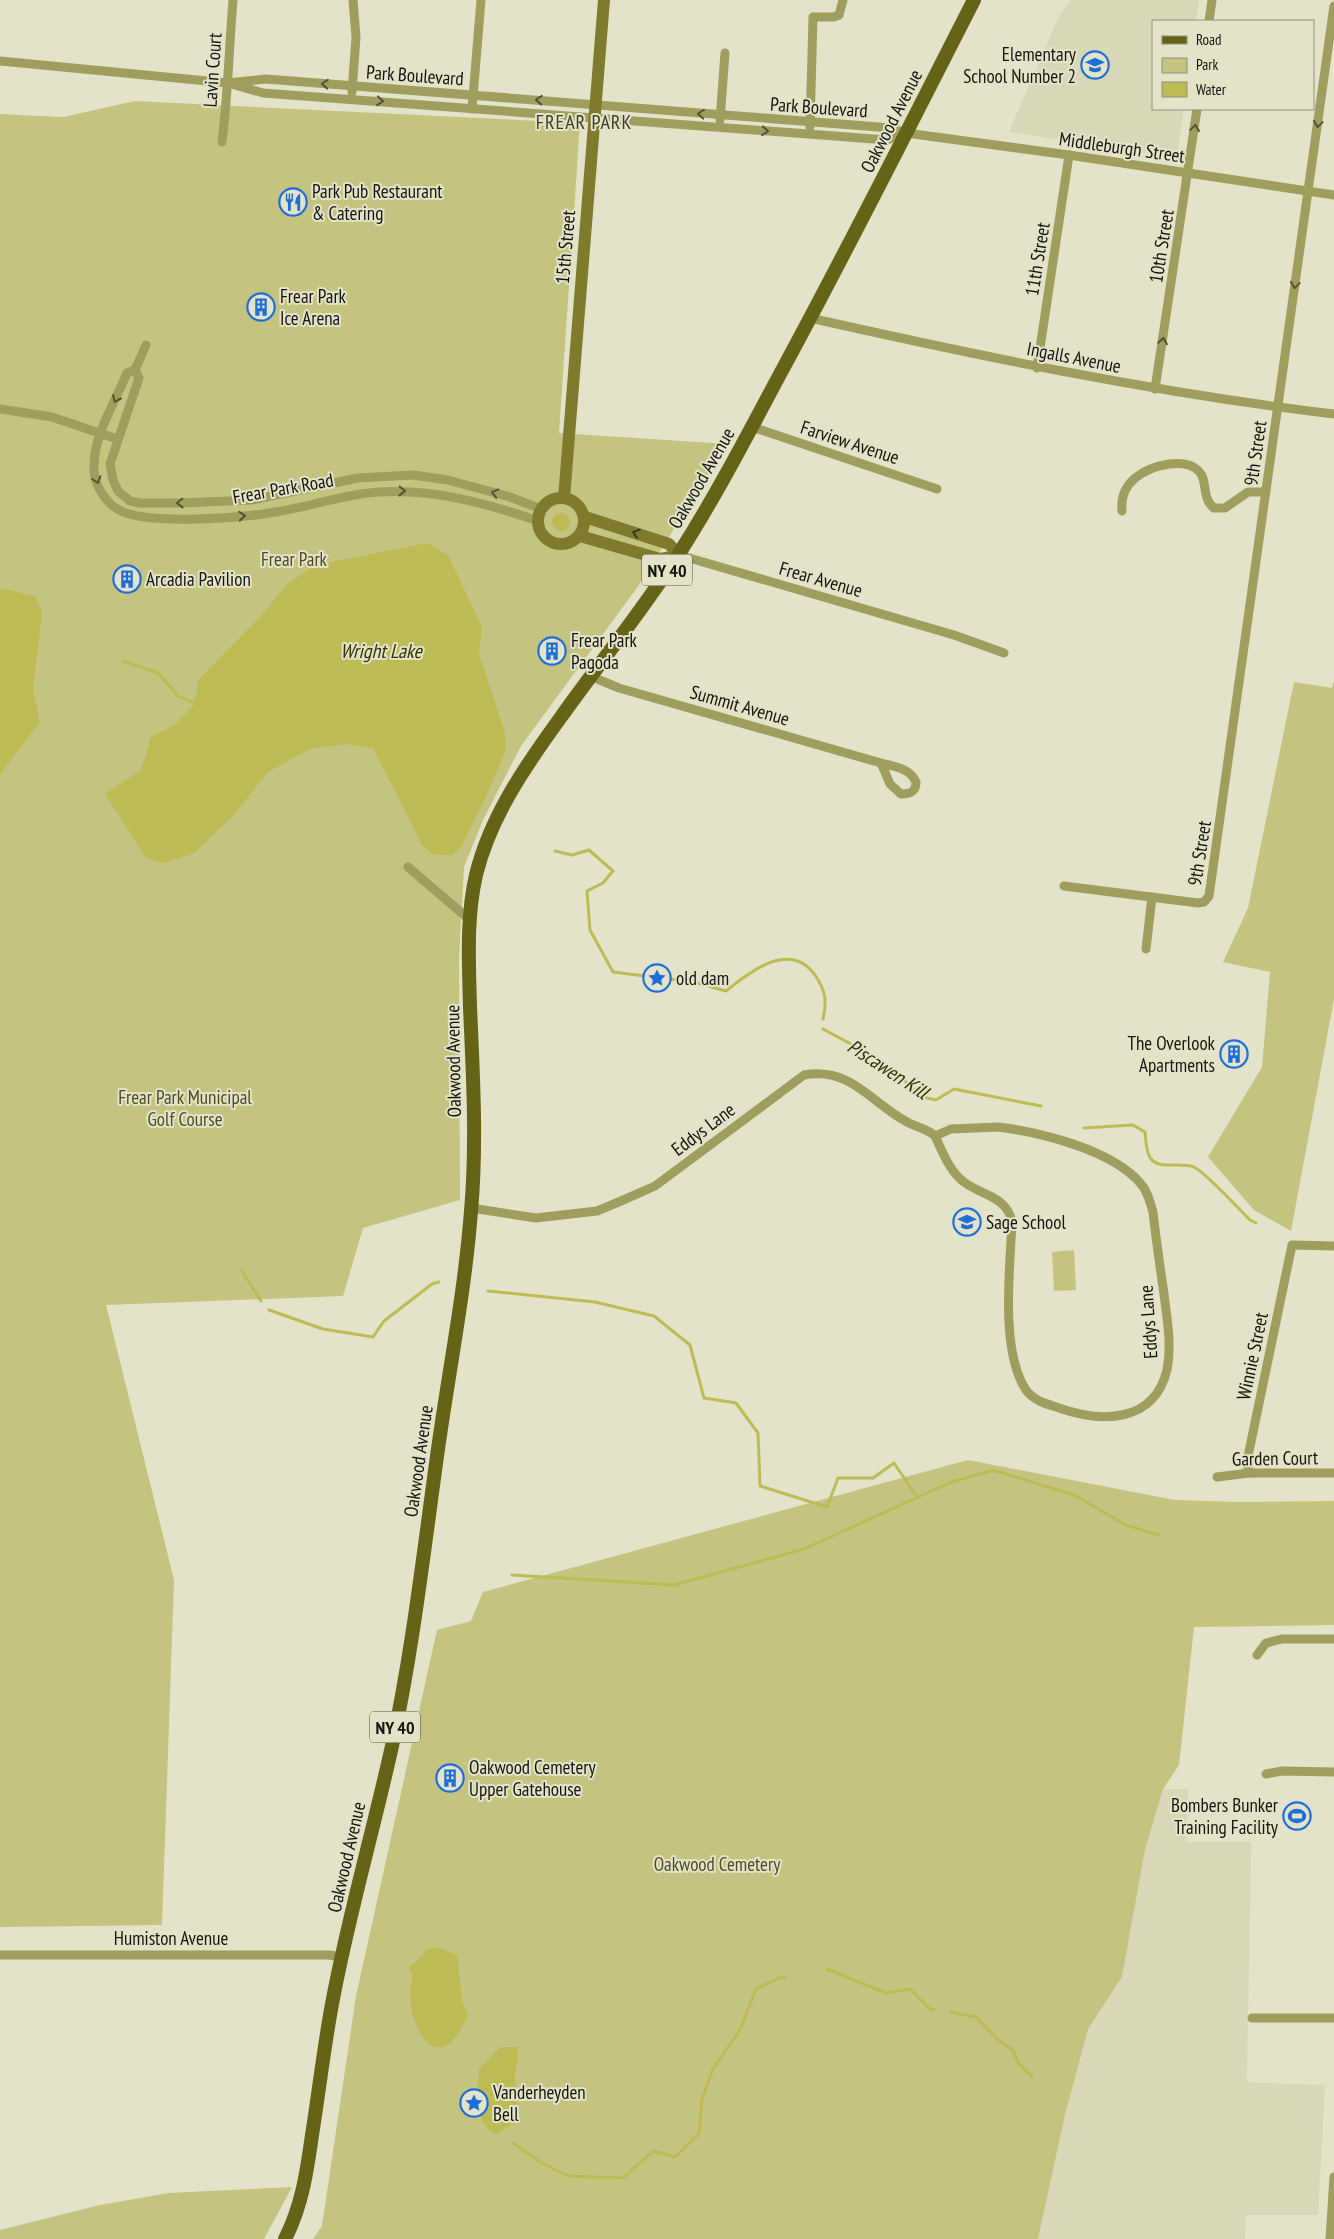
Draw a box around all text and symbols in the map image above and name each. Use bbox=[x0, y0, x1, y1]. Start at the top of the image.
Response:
legend bbox=[1152, 20, 1314, 110]
text: Road bbox=[1196, 30, 1222, 49]
street label: Lavin Court bbox=[197, 31, 227, 108]
place label: Elementary School Number 2 bbox=[963, 42, 1077, 88]
school or university icon: Elementary School Number 2 bbox=[1080, 50, 1110, 80]
text: Park bbox=[1196, 55, 1218, 74]
street label: Park Boulevard bbox=[365, 60, 465, 90]
street label: Oakwood Avenue bbox=[855, 65, 927, 177]
one-way arrow bbox=[320, 79, 328, 90]
text: Water bbox=[1196, 80, 1227, 99]
street label: Park Boulevard bbox=[769, 92, 869, 122]
one-way arrow bbox=[376, 95, 384, 106]
one-way arrow bbox=[535, 95, 543, 106]
district label: FREAR PARK bbox=[536, 109, 632, 135]
one-way arrow bbox=[697, 109, 705, 120]
one-way arrow bbox=[1313, 120, 1324, 128]
one-way arrow bbox=[1189, 124, 1200, 132]
one-way arrow bbox=[761, 125, 769, 136]
street label: Middleburgh Street bbox=[1058, 126, 1187, 168]
place label: Park Pub Restaurant & Catering bbox=[312, 179, 443, 225]
restaurant icon: Park Pub Restaurant & Catering bbox=[278, 187, 308, 217]
street label: 10th Street bbox=[1143, 207, 1179, 284]
street label: 15th Street bbox=[550, 208, 580, 285]
street label: 11th Street bbox=[1019, 220, 1055, 297]
one-way arrow bbox=[1290, 281, 1301, 289]
place label: Frear Park Ice Arena bbox=[280, 284, 347, 330]
building icon: Frear Park Ice Arena bbox=[246, 292, 276, 322]
street label: Ingalls Avenue bbox=[1025, 336, 1123, 378]
one-way arrow bbox=[1157, 336, 1167, 345]
one-way arrow bbox=[112, 394, 122, 403]
street label: Farview Avenue bbox=[798, 415, 902, 469]
street label: 9th Street bbox=[1239, 418, 1272, 487]
street label: Oakwood Avenue bbox=[662, 423, 740, 533]
street label: Frear Park Road bbox=[231, 467, 335, 509]
one-way arrow bbox=[91, 475, 101, 484]
one-way arrow bbox=[398, 486, 406, 496]
one-way arrow bbox=[491, 488, 500, 499]
one-way arrow bbox=[176, 498, 184, 508]
one-way arrow bbox=[238, 511, 246, 522]
one-way arrow bbox=[632, 529, 641, 539]
park label: Frear Park bbox=[261, 547, 328, 571]
road number: NY 40 bbox=[642, 554, 692, 586]
street label: Frear Avenue bbox=[777, 556, 865, 602]
building icon: Arcadia Pavilion bbox=[112, 564, 142, 594]
place label: Arcadia Pavilion bbox=[146, 567, 251, 591]
place label: Frear Park Pagoda bbox=[571, 628, 638, 674]
building icon: Frear Park Pagoda bbox=[537, 636, 567, 666]
water label: Wright Lake bbox=[340, 638, 424, 664]
street label: Summit Avenue bbox=[688, 679, 792, 731]
street label: 9th Street bbox=[1182, 818, 1216, 887]
place icon: old dam bbox=[642, 963, 672, 993]
place label: old dam bbox=[676, 966, 729, 990]
street label: Oakwood Avenue bbox=[440, 1004, 466, 1118]
place label: The Overlook Apartments bbox=[1127, 1031, 1216, 1077]
water label: Piscawen Kill bbox=[842, 1033, 935, 1106]
building icon: The Overlook Apartments bbox=[1219, 1039, 1249, 1069]
park label: Frear Park Municipal Golf Course bbox=[118, 1085, 252, 1131]
street label: Eddys Lane bbox=[666, 1097, 740, 1161]
school or university icon: Sage School bbox=[952, 1207, 982, 1237]
place label: Sage School bbox=[986, 1210, 1066, 1234]
street label: Eddys Lane bbox=[1133, 1284, 1163, 1360]
street label: Winnie Street bbox=[1231, 1309, 1273, 1402]
street label: Oakwood Avenue bbox=[398, 1403, 438, 1518]
street label: Garden Court bbox=[1232, 1445, 1319, 1471]
road number: NY 40 bbox=[370, 1711, 420, 1742]
place label: Oakwood Cemetery Upper Gatehouse bbox=[469, 1755, 596, 1801]
building icon: Oakwood Cemetery Upper Gatehouse bbox=[435, 1763, 465, 1793]
place label: Bombers Bunker Training Facility bbox=[1171, 1793, 1279, 1839]
street label: Oakwood Avenue bbox=[322, 1799, 370, 1915]
sports icon: Bombers Bunker Training Facility bbox=[1282, 1801, 1312, 1831]
park label: Oakwood Cemetery bbox=[654, 1852, 781, 1876]
street label: Humiston Avenue bbox=[114, 1926, 228, 1950]
place label: Vanderheyden Bell bbox=[492, 2080, 586, 2126]
place icon: Vanderheyden Bell bbox=[459, 2088, 489, 2118]

